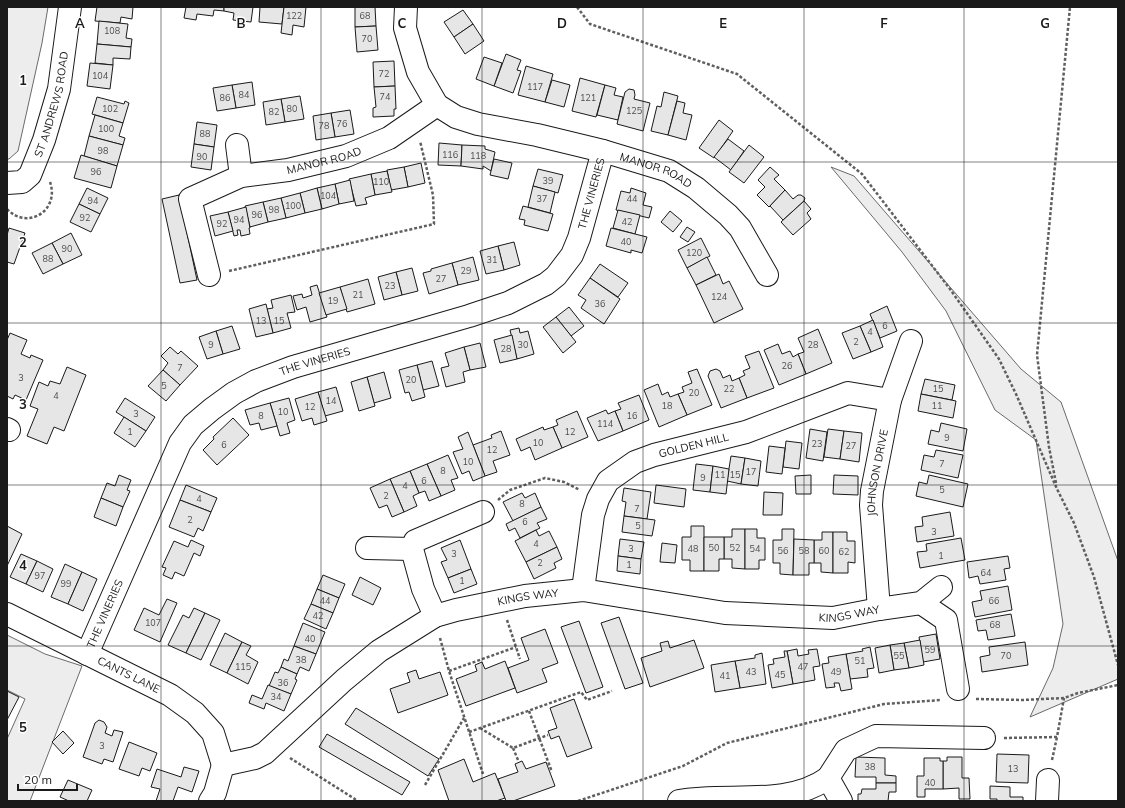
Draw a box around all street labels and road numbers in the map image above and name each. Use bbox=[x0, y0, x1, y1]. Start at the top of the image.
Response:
street label: ST ANDREWS ROAD bbox=[31, 50, 71, 159]
street label: MANOR ROAD bbox=[285, 143, 364, 177]
street label: MANOR ROAD bbox=[618, 150, 695, 191]
street label: THE VINERIES bbox=[575, 156, 608, 231]
street label: THE VINERIES bbox=[277, 344, 352, 379]
street label: JOHNSON DRIVE bbox=[864, 428, 891, 517]
street label: GOLDEN HILL bbox=[657, 430, 730, 461]
street label: THE VINERIES bbox=[84, 577, 126, 650]
street label: KINGS WAY bbox=[496, 586, 559, 608]
street label: KINGS WAY bbox=[818, 602, 881, 625]
street label: CANTS LANE bbox=[95, 653, 163, 696]

